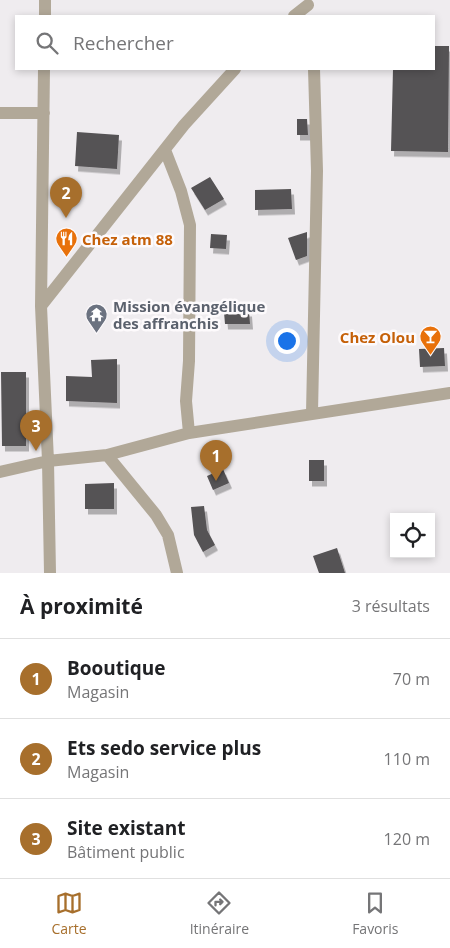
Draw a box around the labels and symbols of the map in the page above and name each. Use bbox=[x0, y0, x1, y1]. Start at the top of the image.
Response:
pin: 2 bbox=[50, 177, 82, 218]
restaurant icon: Chez atm 88 bbox=[54, 227, 78, 258]
place label: Chez atm 88 bbox=[82, 229, 173, 249]
place label: Mission évangélique des affranchis bbox=[113, 296, 265, 333]
temple icon: Mission évangélique des affranchis bbox=[85, 303, 109, 334]
bar icon: Chez Olou bbox=[419, 325, 443, 356]
place label: Chez Olou bbox=[340, 327, 415, 347]
your location bbox=[274, 328, 300, 354]
pin: 3 bbox=[20, 410, 52, 451]
pin: 1 bbox=[200, 440, 232, 481]

